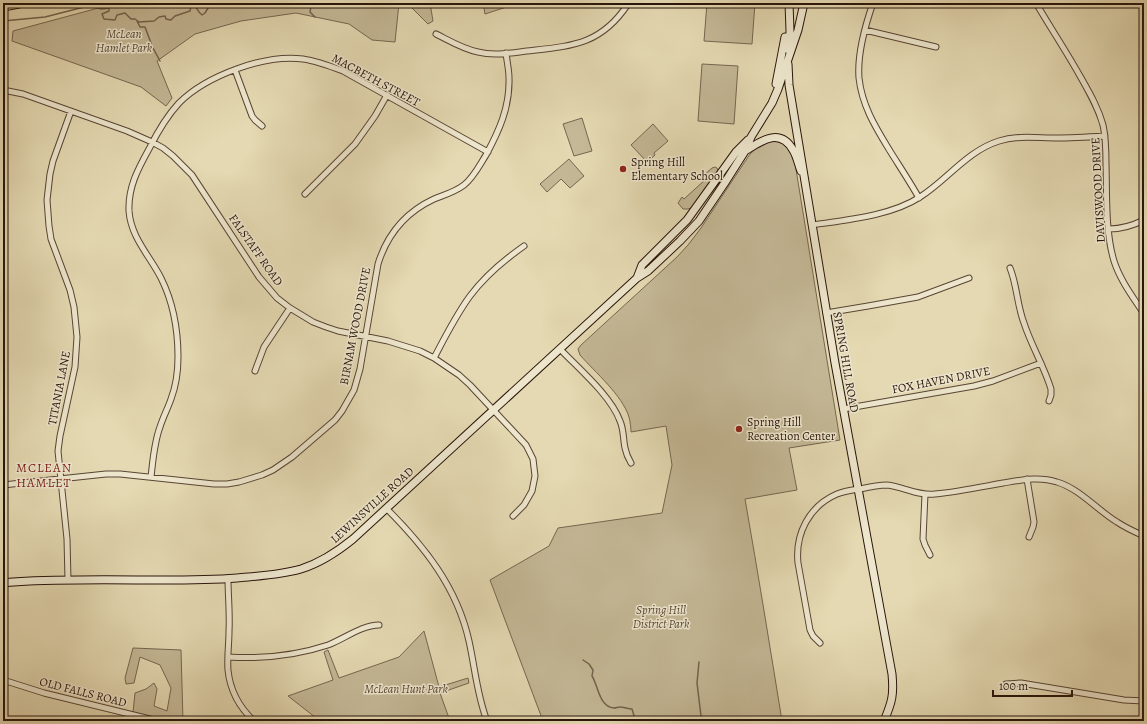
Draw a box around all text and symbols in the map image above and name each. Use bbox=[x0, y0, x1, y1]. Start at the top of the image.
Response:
park label: McLean Hamlet Park bbox=[96, 26, 153, 56]
street label: MACBETH STREET bbox=[329, 50, 423, 110]
street label: DAVISWOOD DRIVE bbox=[1087, 137, 1109, 243]
place label: Spring Hill Elementary School bbox=[631, 154, 723, 184]
marker: Spring Hill Elementary School bbox=[618, 164, 628, 174]
street label: FALSTAFF ROAD bbox=[225, 211, 287, 289]
street label: BIRNAM WOOD DRIVE bbox=[336, 266, 374, 386]
street label: SPRING HILL ROAD bbox=[829, 310, 863, 414]
street label: TITANIA LANE bbox=[44, 350, 74, 426]
street label: FOX HAVEN DRIVE bbox=[891, 363, 991, 397]
place label: Spring Hill Recreation Center bbox=[747, 414, 836, 444]
marker: Spring Hill Recreation Center bbox=[734, 424, 744, 434]
district label: MCLEAN HAMLET bbox=[16, 459, 72, 491]
street label: LEWINSVILLE ROAD bbox=[327, 463, 417, 547]
park label: Spring Hill District Park bbox=[633, 602, 690, 632]
scale bar bbox=[993, 672, 1072, 698]
street label: OLD FALLS ROAD bbox=[38, 673, 128, 711]
text: 100 m bbox=[999, 678, 1028, 694]
park label: McLean Hunt Park bbox=[364, 681, 448, 697]

